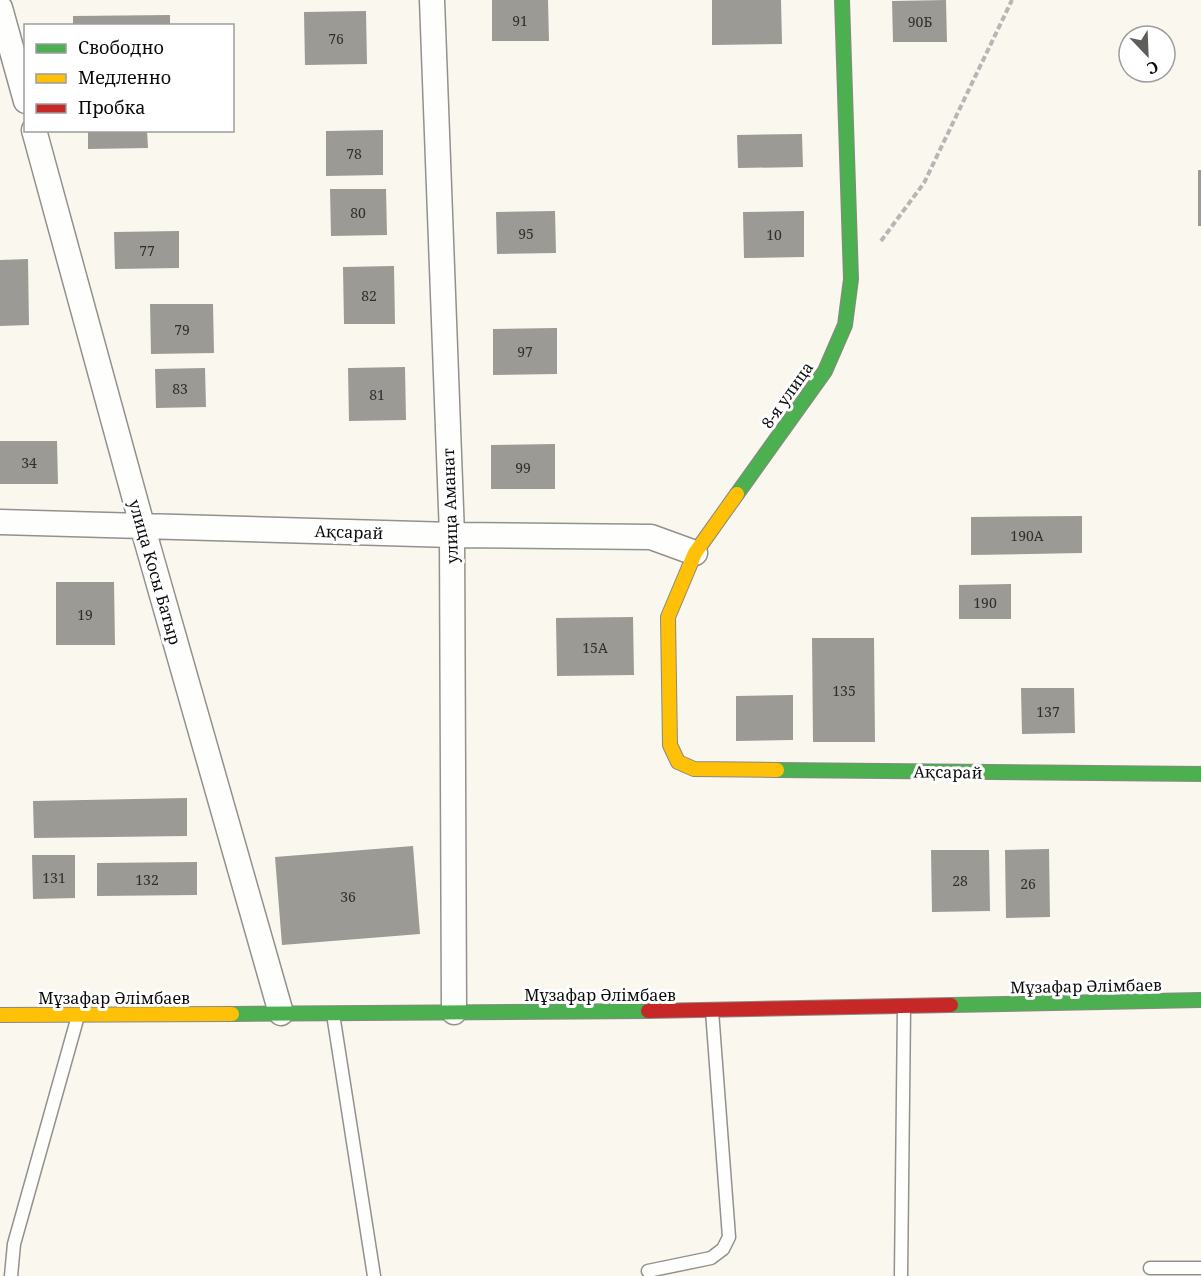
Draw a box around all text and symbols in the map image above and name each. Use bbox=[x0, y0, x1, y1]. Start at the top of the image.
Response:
house number: 91 bbox=[512, 11, 528, 30]
house number: 90Б bbox=[908, 12, 932, 31]
legend bbox=[24, 24, 234, 132]
north arrow bbox=[1117, 24, 1177, 84]
house number: 76 bbox=[328, 29, 344, 48]
text: Свободно bbox=[78, 35, 164, 59]
text: С bbox=[1144, 56, 1162, 80]
text: Медленно bbox=[78, 65, 171, 89]
text: Пробка bbox=[78, 95, 145, 119]
house number: 78 bbox=[346, 144, 362, 163]
house number: 80 bbox=[350, 203, 366, 222]
house number: 95 bbox=[518, 224, 534, 243]
house number: 10 bbox=[766, 225, 782, 244]
house number: 77 bbox=[139, 241, 155, 260]
house number: 82 bbox=[361, 286, 377, 305]
house number: 79 bbox=[174, 320, 190, 339]
house number: 97 bbox=[517, 342, 533, 361]
street label: 8-я улица bbox=[756, 357, 818, 433]
house number: 83 bbox=[172, 379, 188, 398]
house number: 81 bbox=[369, 385, 385, 404]
street label: улица Аманат bbox=[437, 447, 463, 564]
house number: 34 bbox=[21, 453, 37, 472]
house number: 99 bbox=[515, 458, 531, 477]
street label: улица Косы Батыр bbox=[124, 497, 186, 647]
street label: Ақсарай bbox=[314, 520, 384, 544]
house number: 190А bbox=[1010, 526, 1044, 545]
house number: 190 bbox=[973, 593, 997, 612]
house number: 19 bbox=[77, 605, 93, 624]
house number: 15А bbox=[582, 638, 608, 657]
house number: 135 bbox=[832, 681, 856, 700]
house number: 137 bbox=[1036, 702, 1060, 721]
street label: Ақсарай bbox=[913, 760, 983, 784]
house number: 131 bbox=[42, 868, 66, 887]
house number: 132 bbox=[135, 870, 159, 889]
house number: 28 bbox=[952, 871, 968, 890]
house number: 26 bbox=[1020, 874, 1036, 893]
house number: 36 bbox=[340, 887, 356, 906]
street label: Мұзафар Әлімбаев bbox=[1010, 974, 1162, 998]
street label: Мұзафар Әлімбаев bbox=[524, 984, 676, 1006]
street label: Мұзафар Әлімбаев bbox=[38, 987, 190, 1009]

